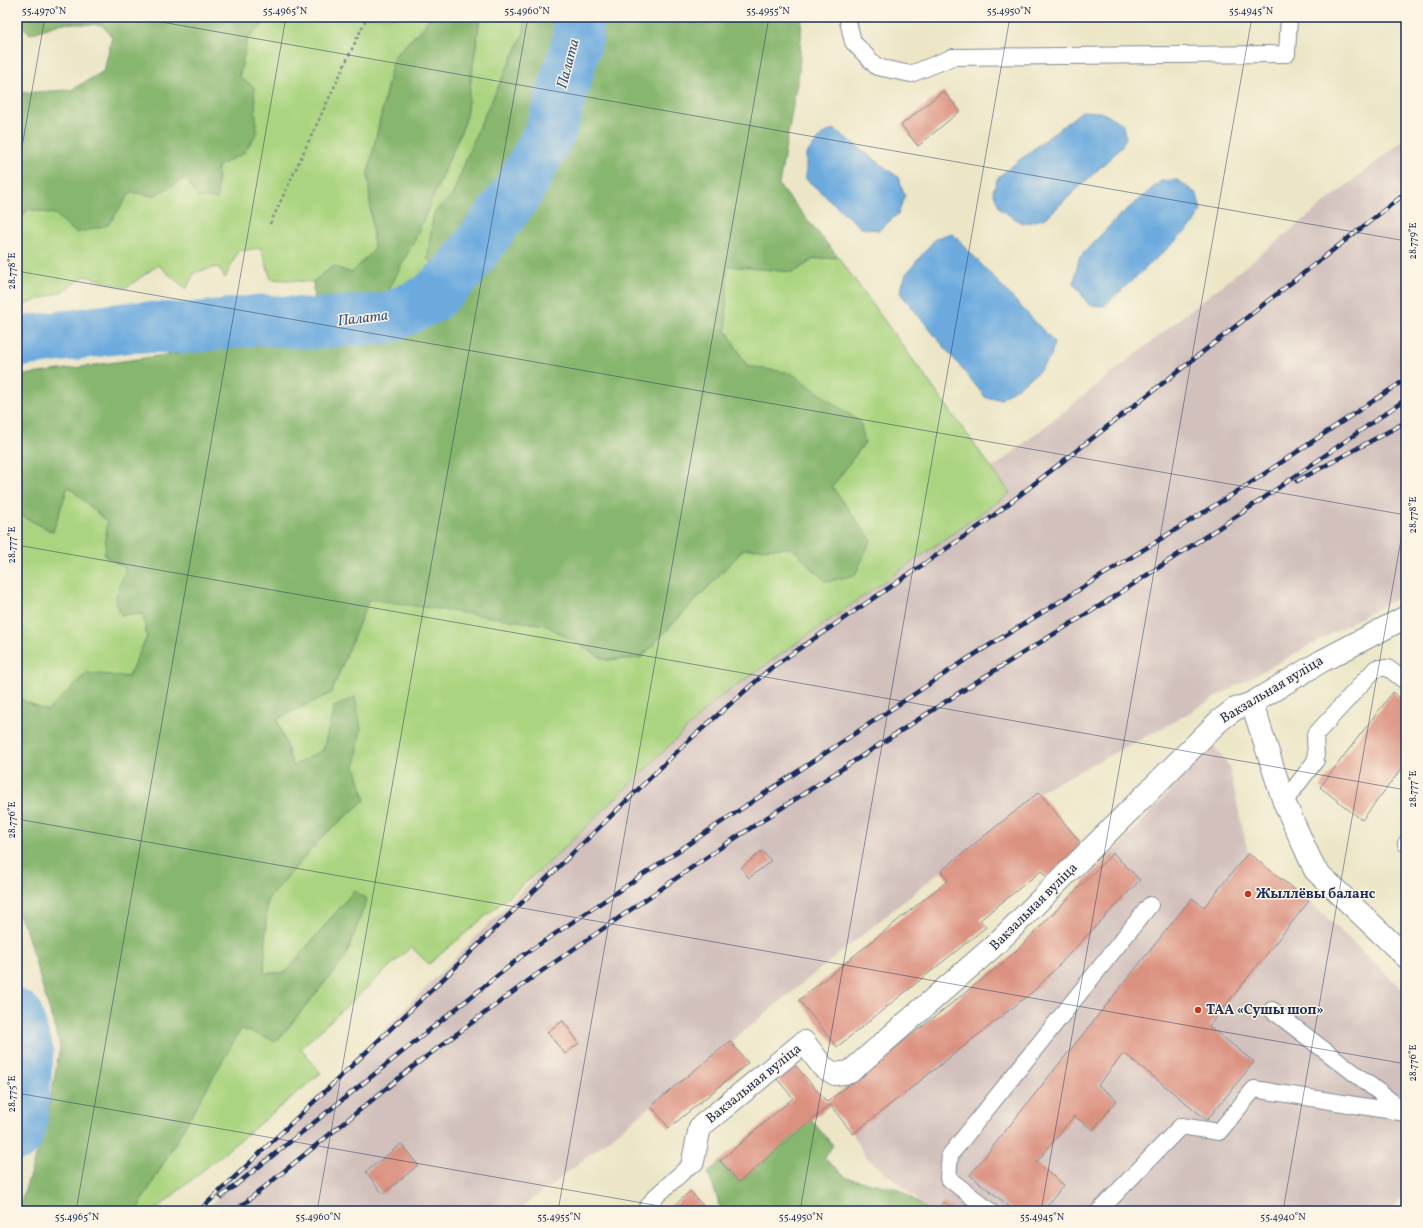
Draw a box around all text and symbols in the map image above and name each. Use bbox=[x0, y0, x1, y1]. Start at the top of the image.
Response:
text: 55.4970°N bbox=[22, 4, 67, 18]
text: 55.4965°N bbox=[263, 4, 308, 18]
text: 55.4960°N bbox=[504, 4, 550, 18]
text: 55.4955°N bbox=[746, 4, 790, 18]
text: 55.4950°N bbox=[987, 4, 1032, 18]
text: 55.4945°N bbox=[1229, 4, 1274, 18]
water label: Палата bbox=[552, 37, 586, 91]
text: 28.779°E bbox=[1406, 223, 1420, 259]
text: 28.778°E bbox=[5, 253, 19, 289]
water label: Палата bbox=[337, 305, 389, 333]
text: 28.778°E bbox=[1406, 497, 1420, 533]
text: 28.777°E bbox=[5, 527, 19, 563]
street label: Вакзальная вуліца bbox=[1217, 652, 1327, 728]
text: 28.777°E bbox=[1406, 771, 1420, 807]
text: 28.776°E bbox=[5, 801, 19, 839]
street label: Вакзальная вуліца bbox=[986, 859, 1082, 955]
place label: Жыллёвы баланс bbox=[1256, 885, 1376, 904]
marker: Жыллёвы баланс bbox=[1243, 889, 1253, 899]
place label: ТАА «Сушы шоп» bbox=[1206, 1001, 1324, 1020]
marker: ТАА «Сушы шоп» bbox=[1193, 1005, 1203, 1015]
street label: Вакзальная вуліца bbox=[702, 1040, 806, 1128]
text: 28.776°E bbox=[1406, 1044, 1420, 1082]
text: 28.775°E bbox=[5, 1076, 19, 1112]
text: 55.4965°N bbox=[55, 1210, 100, 1224]
text: 55.4960°N bbox=[295, 1210, 341, 1224]
text: 55.4955°N bbox=[537, 1210, 581, 1224]
text: 55.4950°N bbox=[779, 1210, 824, 1224]
text: 55.4945°N bbox=[1020, 1210, 1065, 1224]
text: 55.4940°N bbox=[1260, 1210, 1306, 1224]

